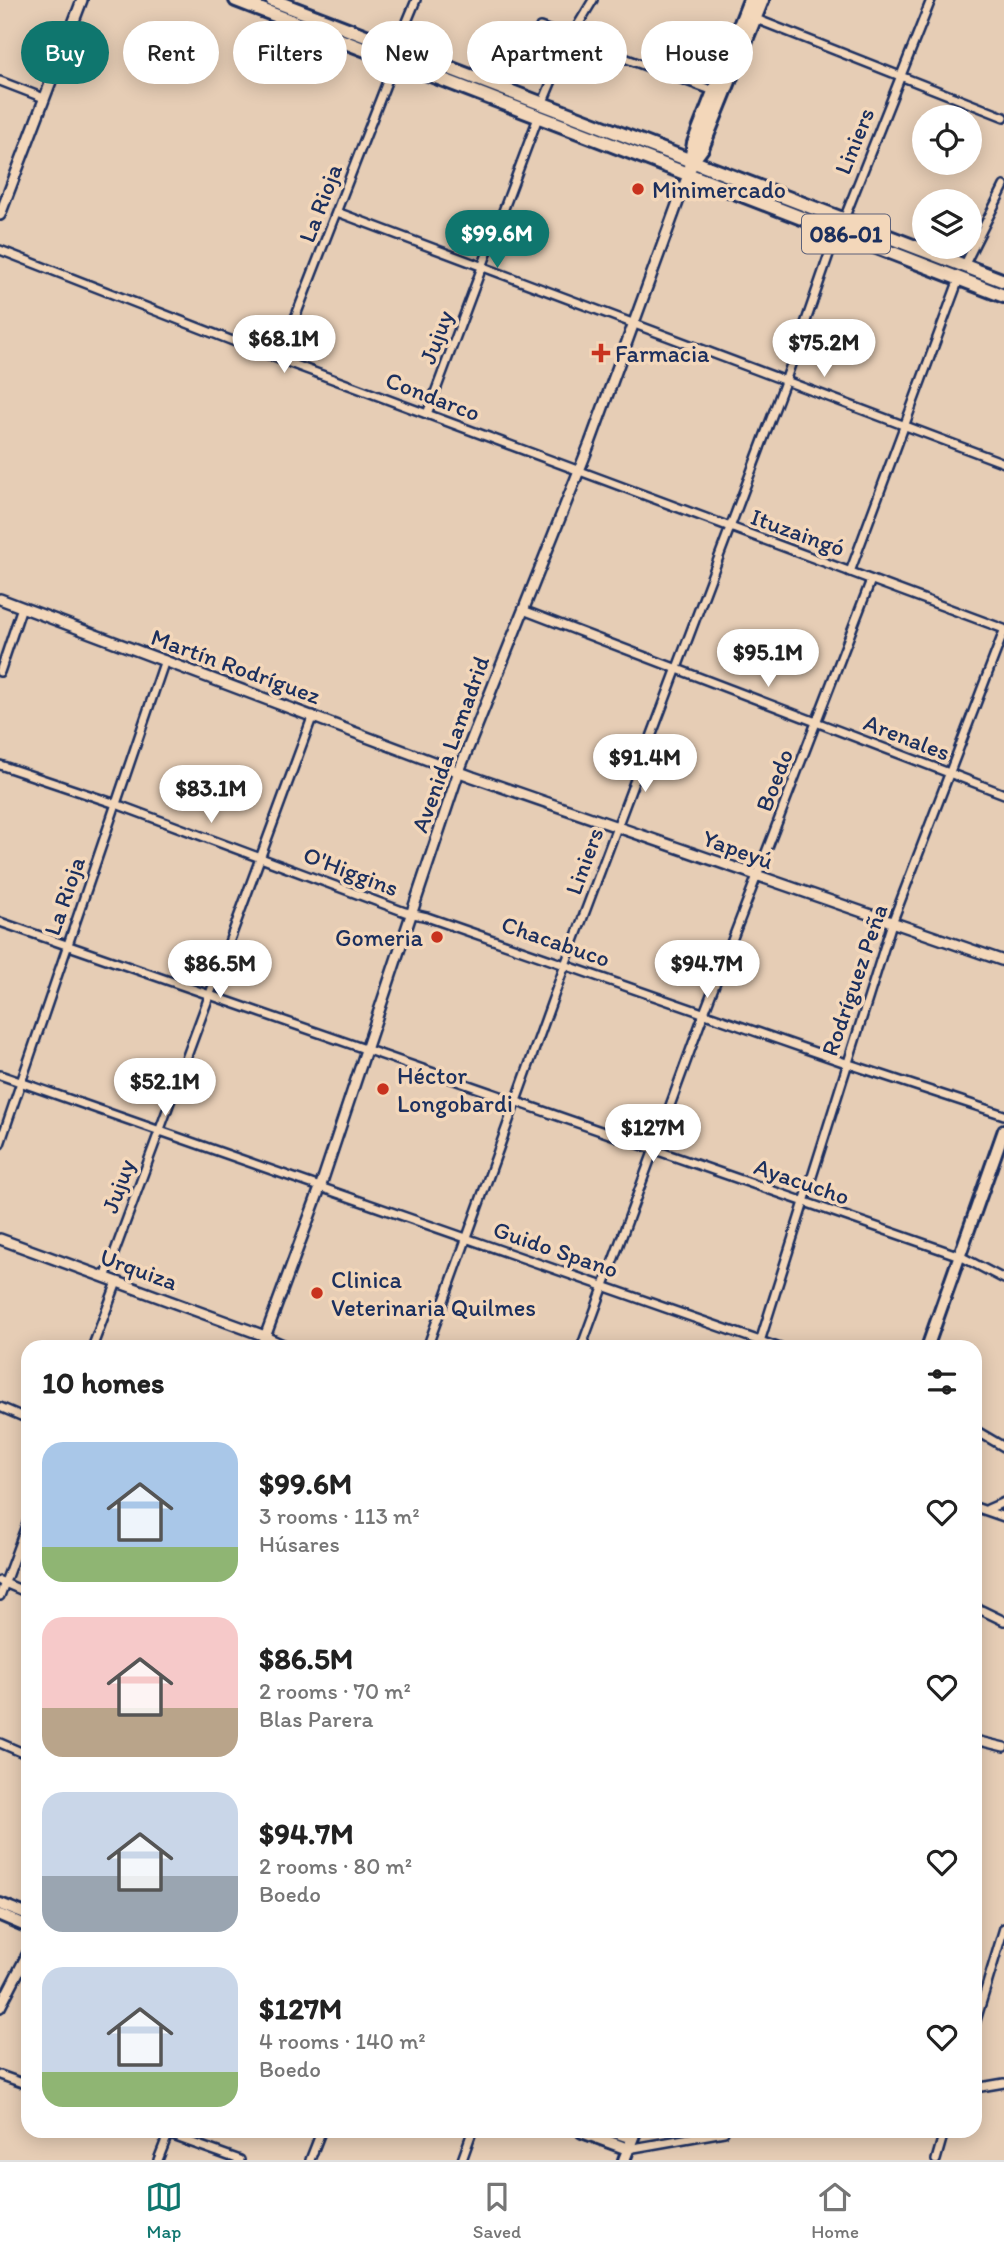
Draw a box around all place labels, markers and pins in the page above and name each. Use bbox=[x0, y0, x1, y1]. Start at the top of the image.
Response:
place label: Minimercado bbox=[652, 175, 786, 204]
marker: Minimercado bbox=[630, 181, 646, 197]
pin: $99.6M bbox=[440, 210, 554, 270]
pin: $68.1M bbox=[227, 316, 341, 375]
pin: $75.2M bbox=[767, 320, 881, 379]
place label: Farmacia bbox=[615, 339, 710, 368]
marker: Farmacia bbox=[593, 345, 609, 361]
pin: $95.1M bbox=[711, 630, 825, 689]
pin: $91.4M bbox=[588, 734, 702, 794]
pin: $83.1M bbox=[154, 766, 268, 825]
place label: Gomeria bbox=[335, 923, 423, 952]
marker: Gomeria bbox=[429, 929, 445, 945]
pin: $86.5M bbox=[163, 940, 277, 1000]
pin: $94.7M bbox=[650, 940, 764, 1000]
pin: $52.1M bbox=[108, 1058, 222, 1118]
place label: Héctor Longobardi bbox=[397, 1061, 513, 1118]
marker: Héctor Longobardi bbox=[375, 1081, 391, 1097]
pin: $127M bbox=[604, 1104, 702, 1164]
place label: Clinica Veterinaria Quilmes bbox=[331, 1265, 536, 1322]
marker: Clinica Veterinaria Quilmes bbox=[309, 1285, 325, 1301]

